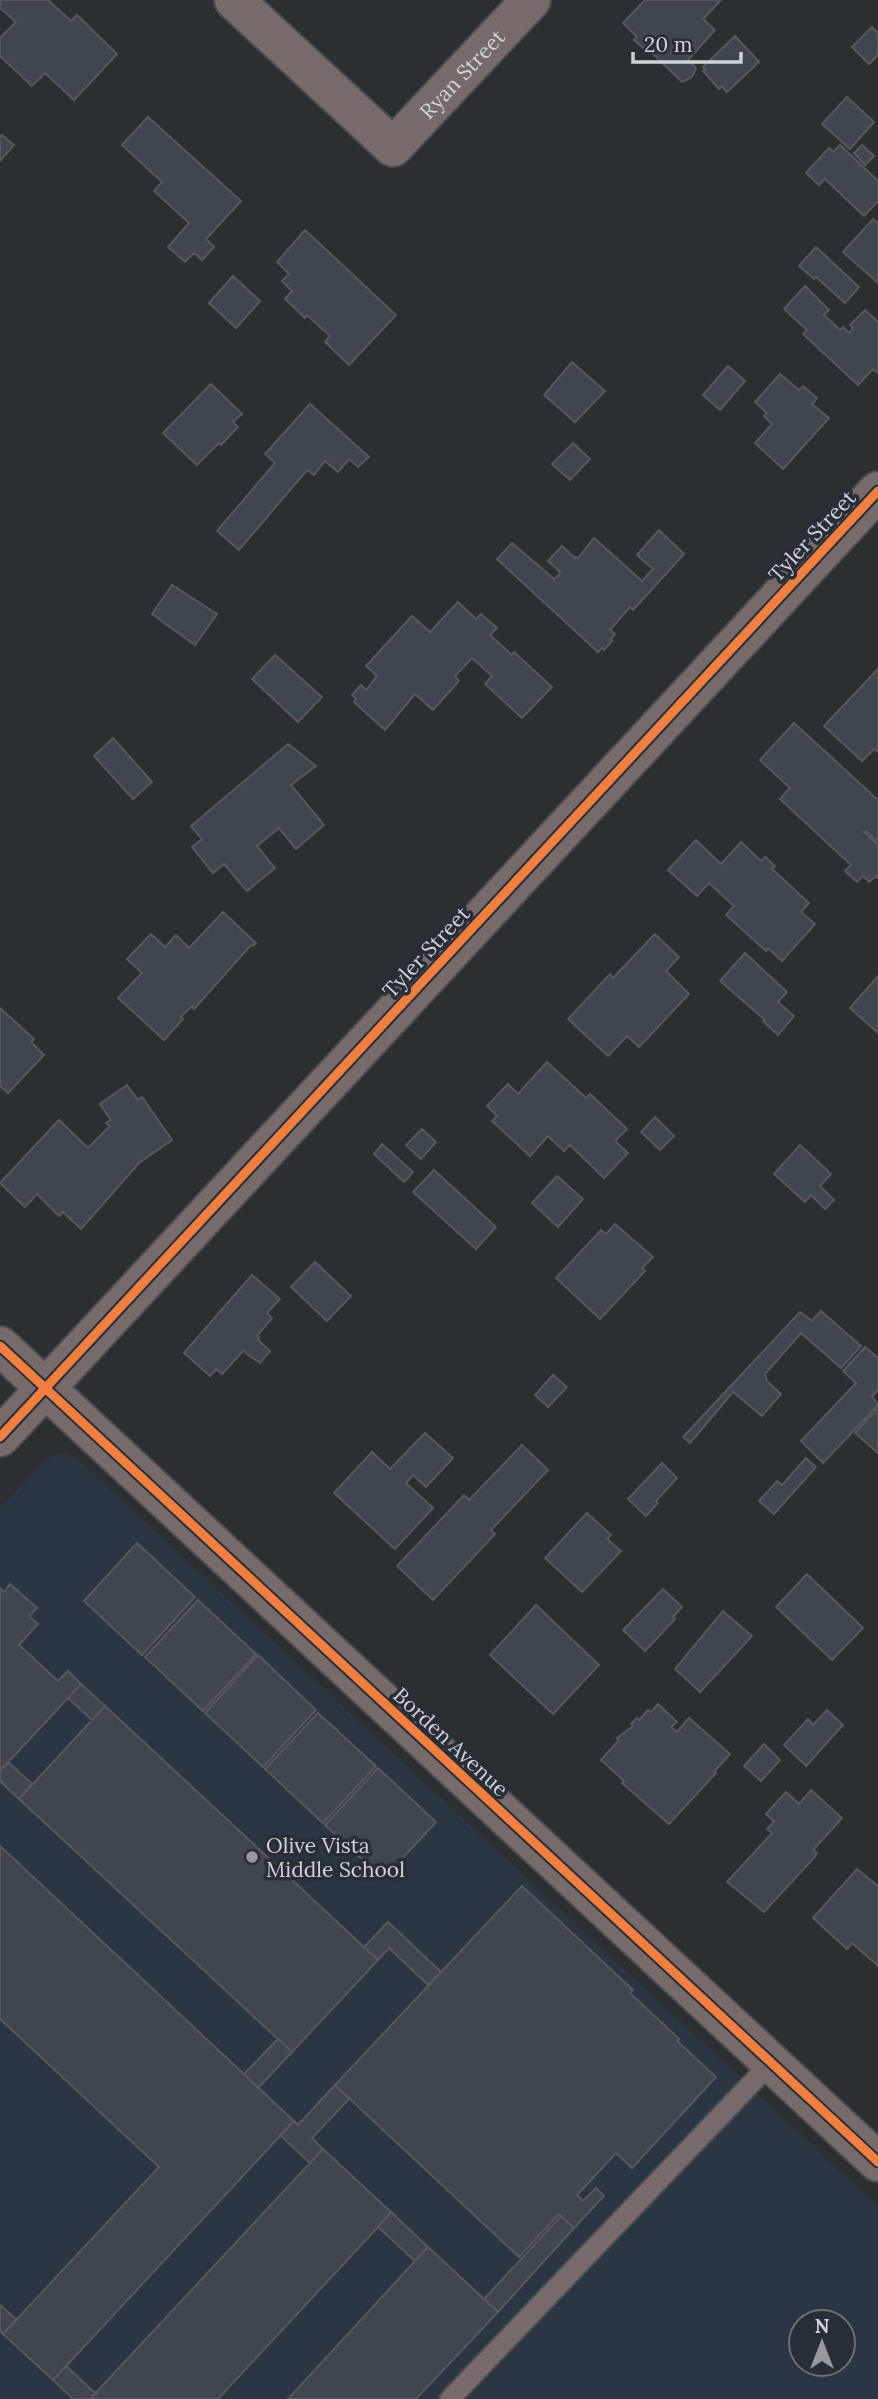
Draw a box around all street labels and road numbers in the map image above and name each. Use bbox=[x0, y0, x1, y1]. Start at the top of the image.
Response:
street label: Ryan Street bbox=[413, 23, 511, 124]
street label: Tyler Street bbox=[763, 484, 862, 588]
street label: Tyler Street bbox=[377, 900, 476, 1004]
street label: Borden Avenue bbox=[388, 1682, 514, 1802]

